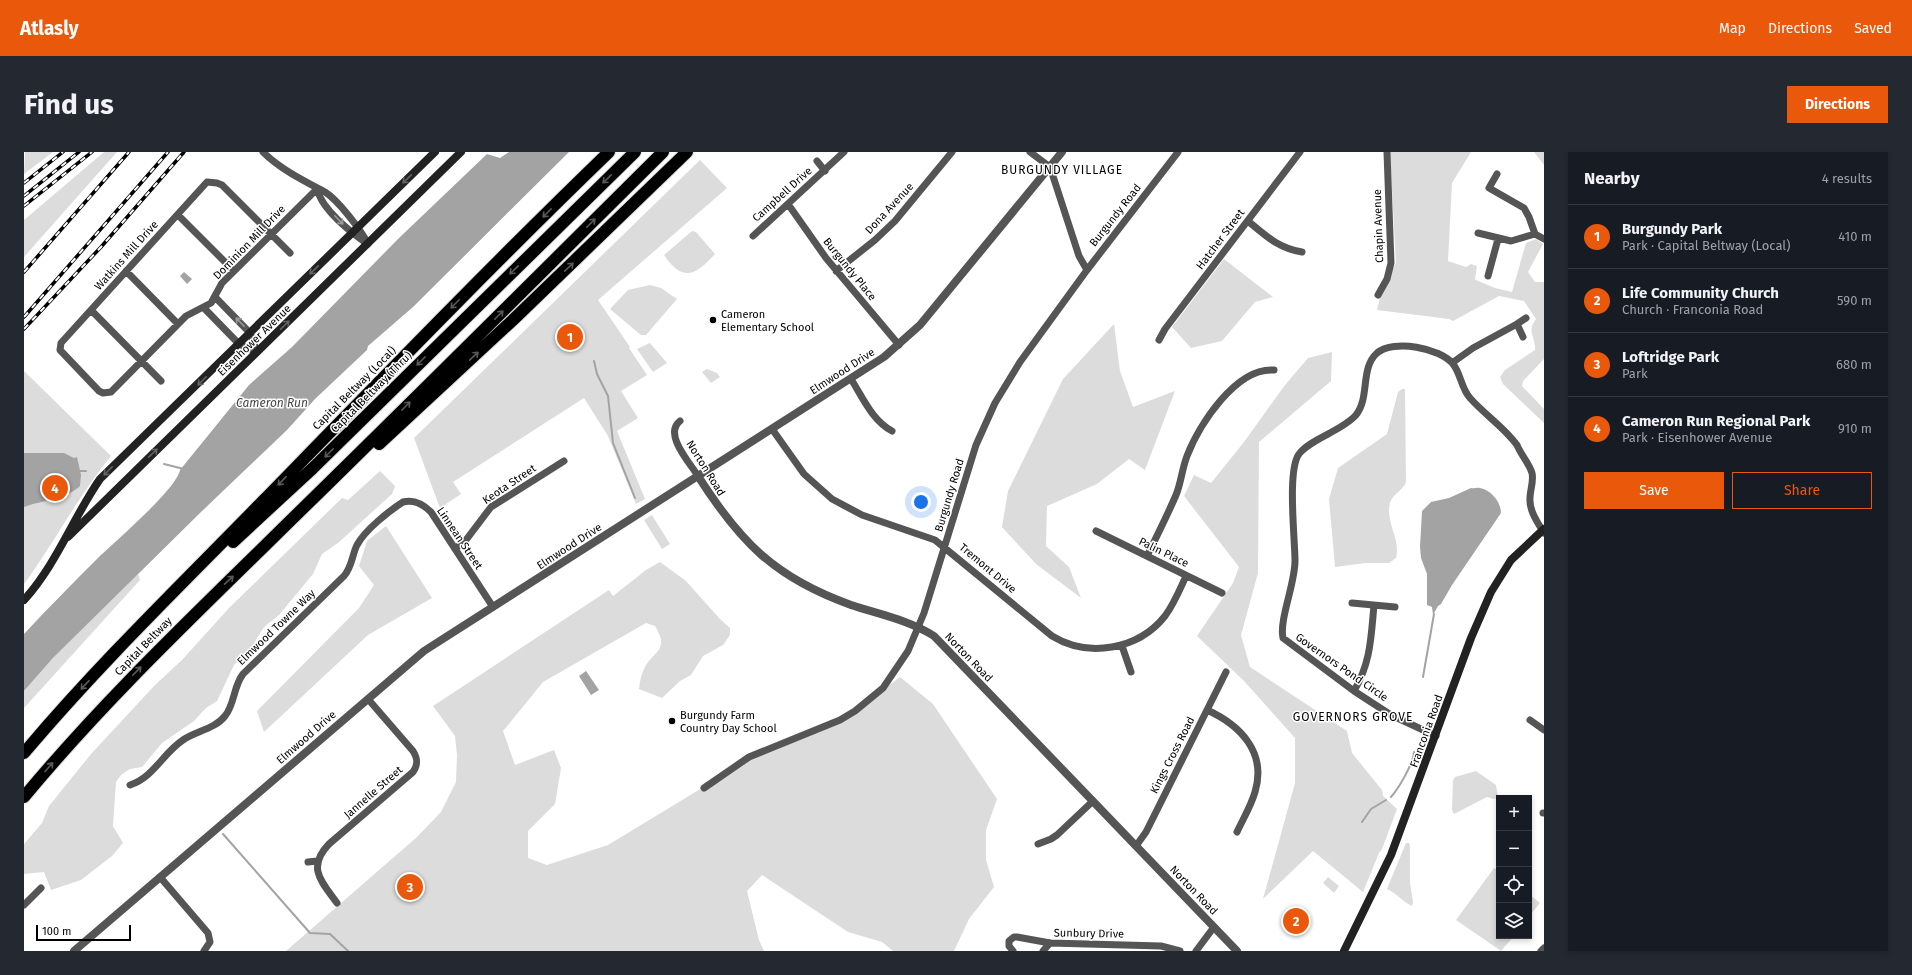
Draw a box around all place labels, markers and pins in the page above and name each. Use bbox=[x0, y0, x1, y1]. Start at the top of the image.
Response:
place label: Cameron Elementary School bbox=[721, 308, 814, 334]
marker: Cameron Elementary School bbox=[708, 315, 718, 325]
pin: 1 bbox=[557, 322, 583, 352]
pin: 4 bbox=[42, 473, 68, 503]
place label: Burgundy Farm Country Day School bbox=[680, 709, 777, 735]
marker: Burgundy Farm Country Day School bbox=[667, 716, 677, 726]
pin: 3 bbox=[397, 872, 423, 902]
pin: 2 bbox=[1283, 906, 1309, 936]

